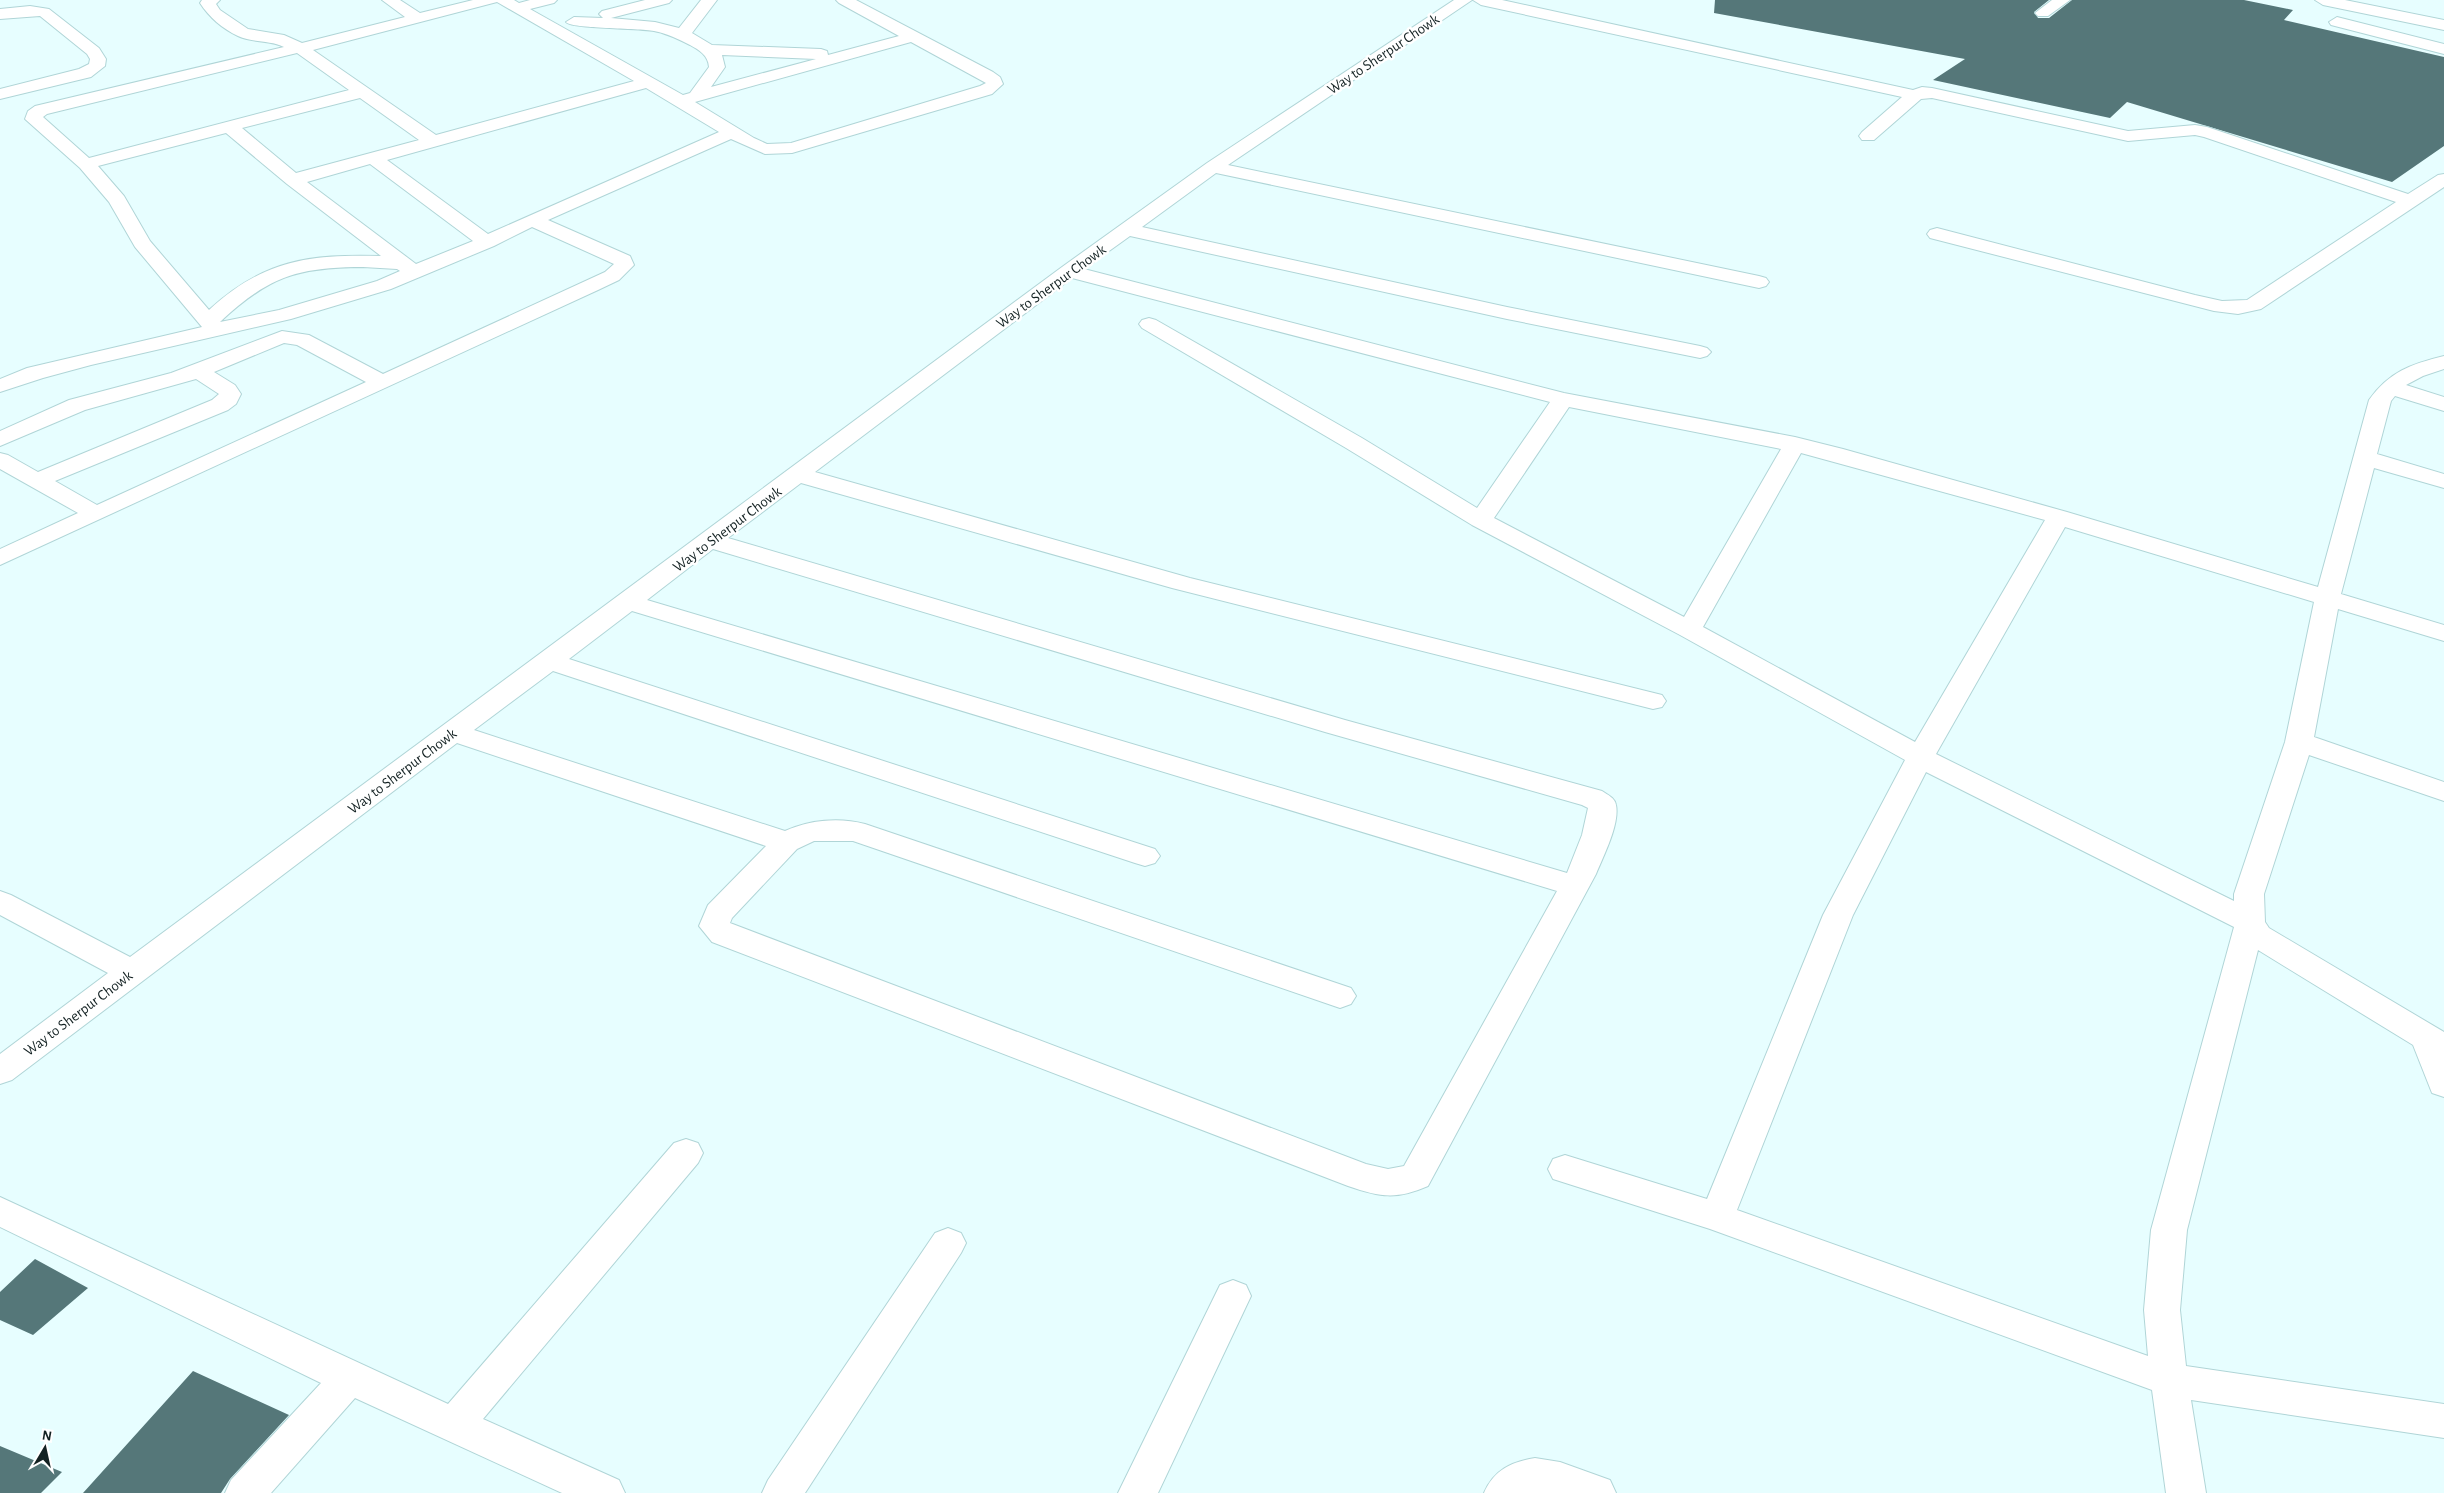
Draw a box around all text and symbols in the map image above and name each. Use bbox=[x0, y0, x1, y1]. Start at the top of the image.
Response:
street label: Way to Sherpur Chowk bbox=[1325, 11, 1442, 97]
street label: Way to Sherpur Chowk bbox=[994, 242, 1109, 331]
street label: Way to Sherpur Chowk bbox=[670, 484, 784, 575]
street label: Way to Sherpur Chowk bbox=[345, 726, 459, 817]
street label: Way to Sherpur Chowk bbox=[21, 968, 135, 1059]
north arrow bbox=[20, 1423, 70, 1473]
text: N bbox=[41, 1428, 53, 1444]

